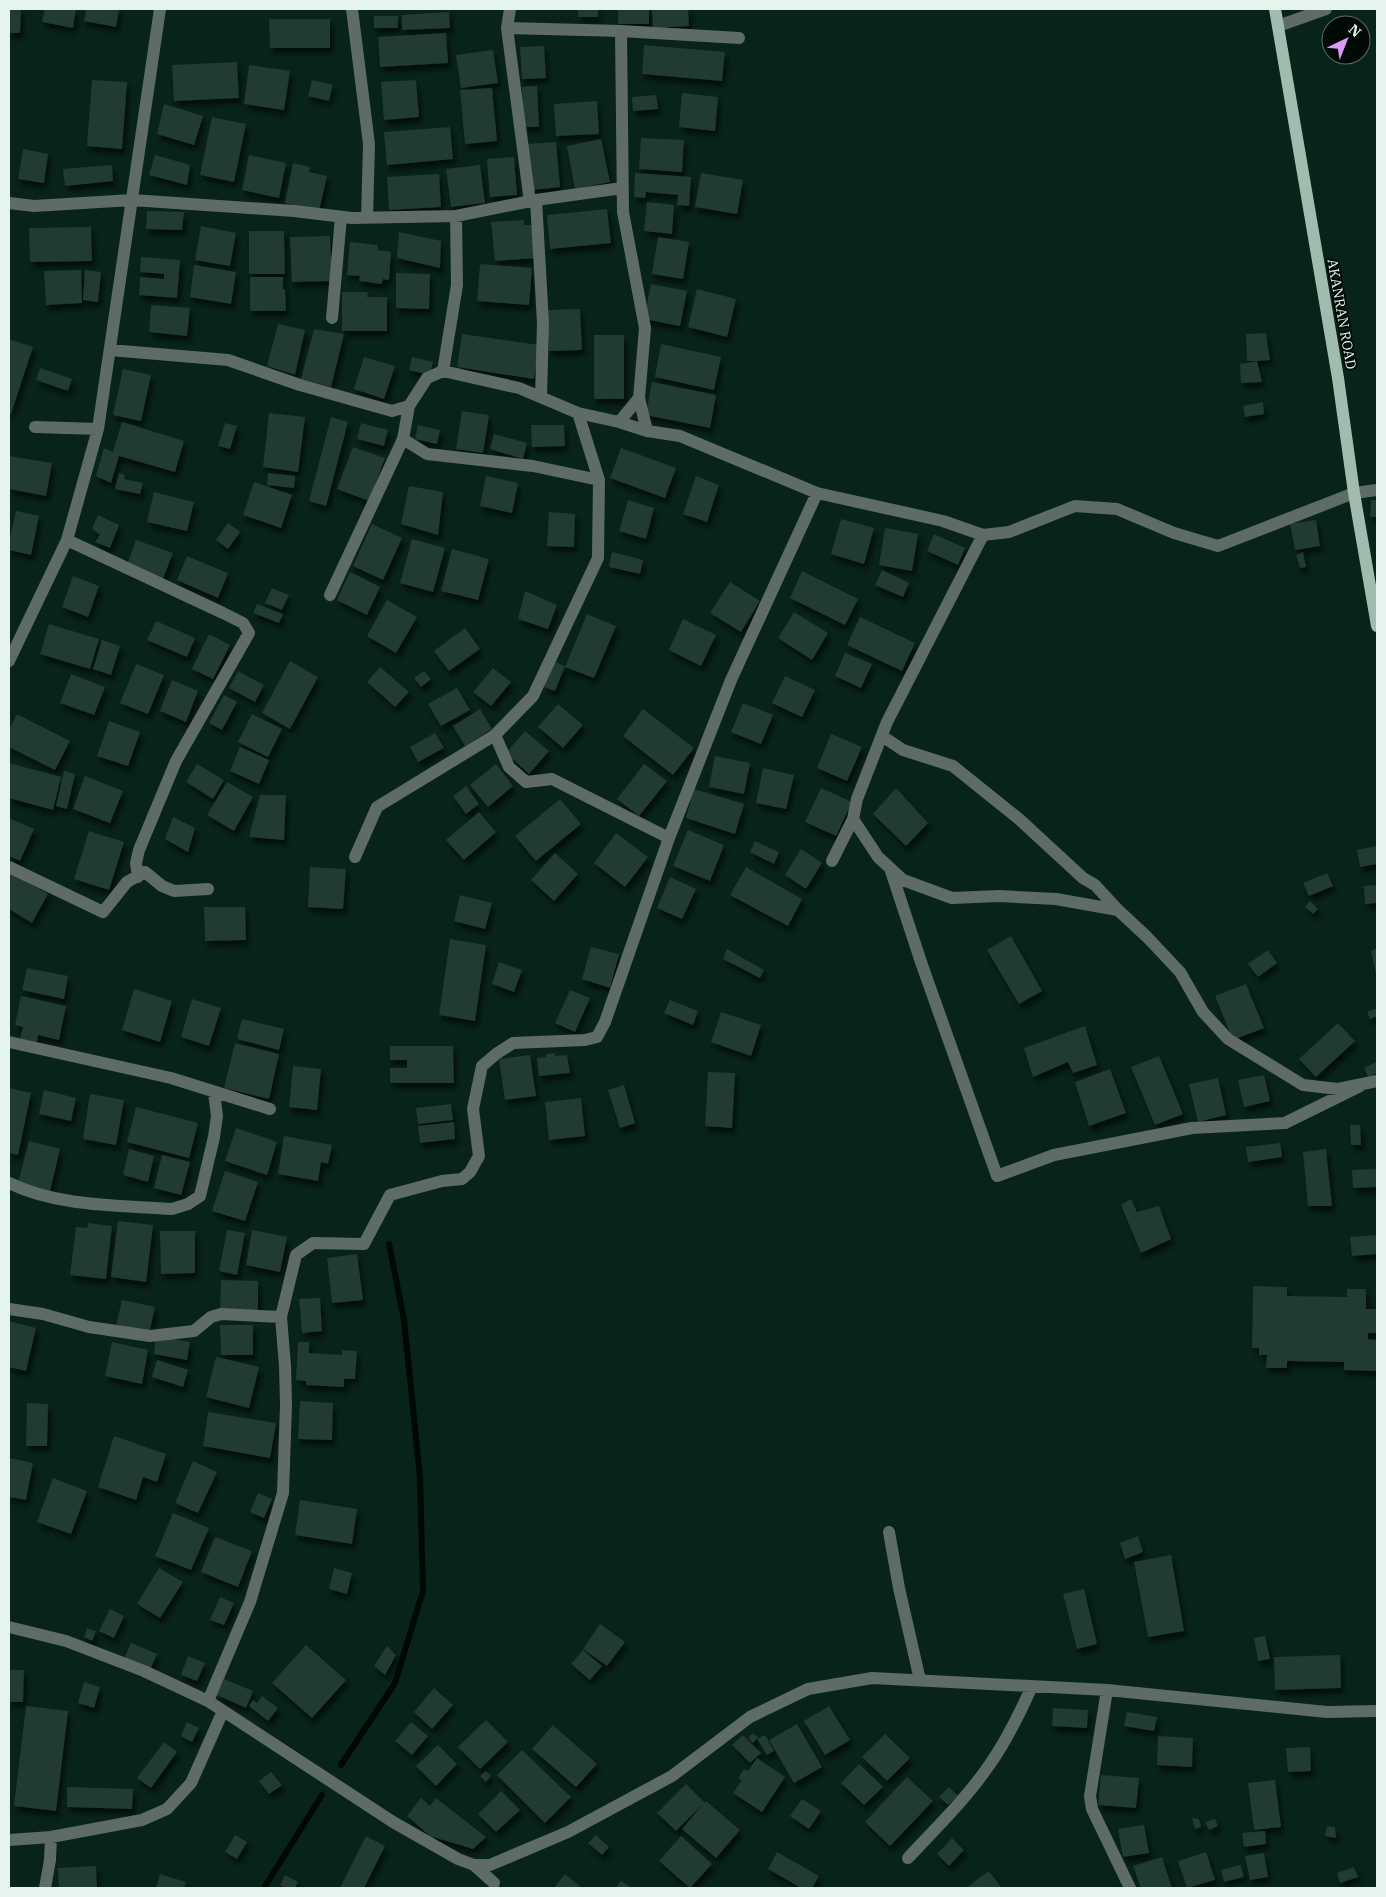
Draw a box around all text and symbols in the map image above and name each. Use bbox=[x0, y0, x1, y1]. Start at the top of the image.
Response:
north arrow bbox=[1321, 15, 1371, 65]
text: N bbox=[1345, 20, 1365, 41]
street label: AKANRAN ROAD bbox=[1323, 257, 1361, 371]

